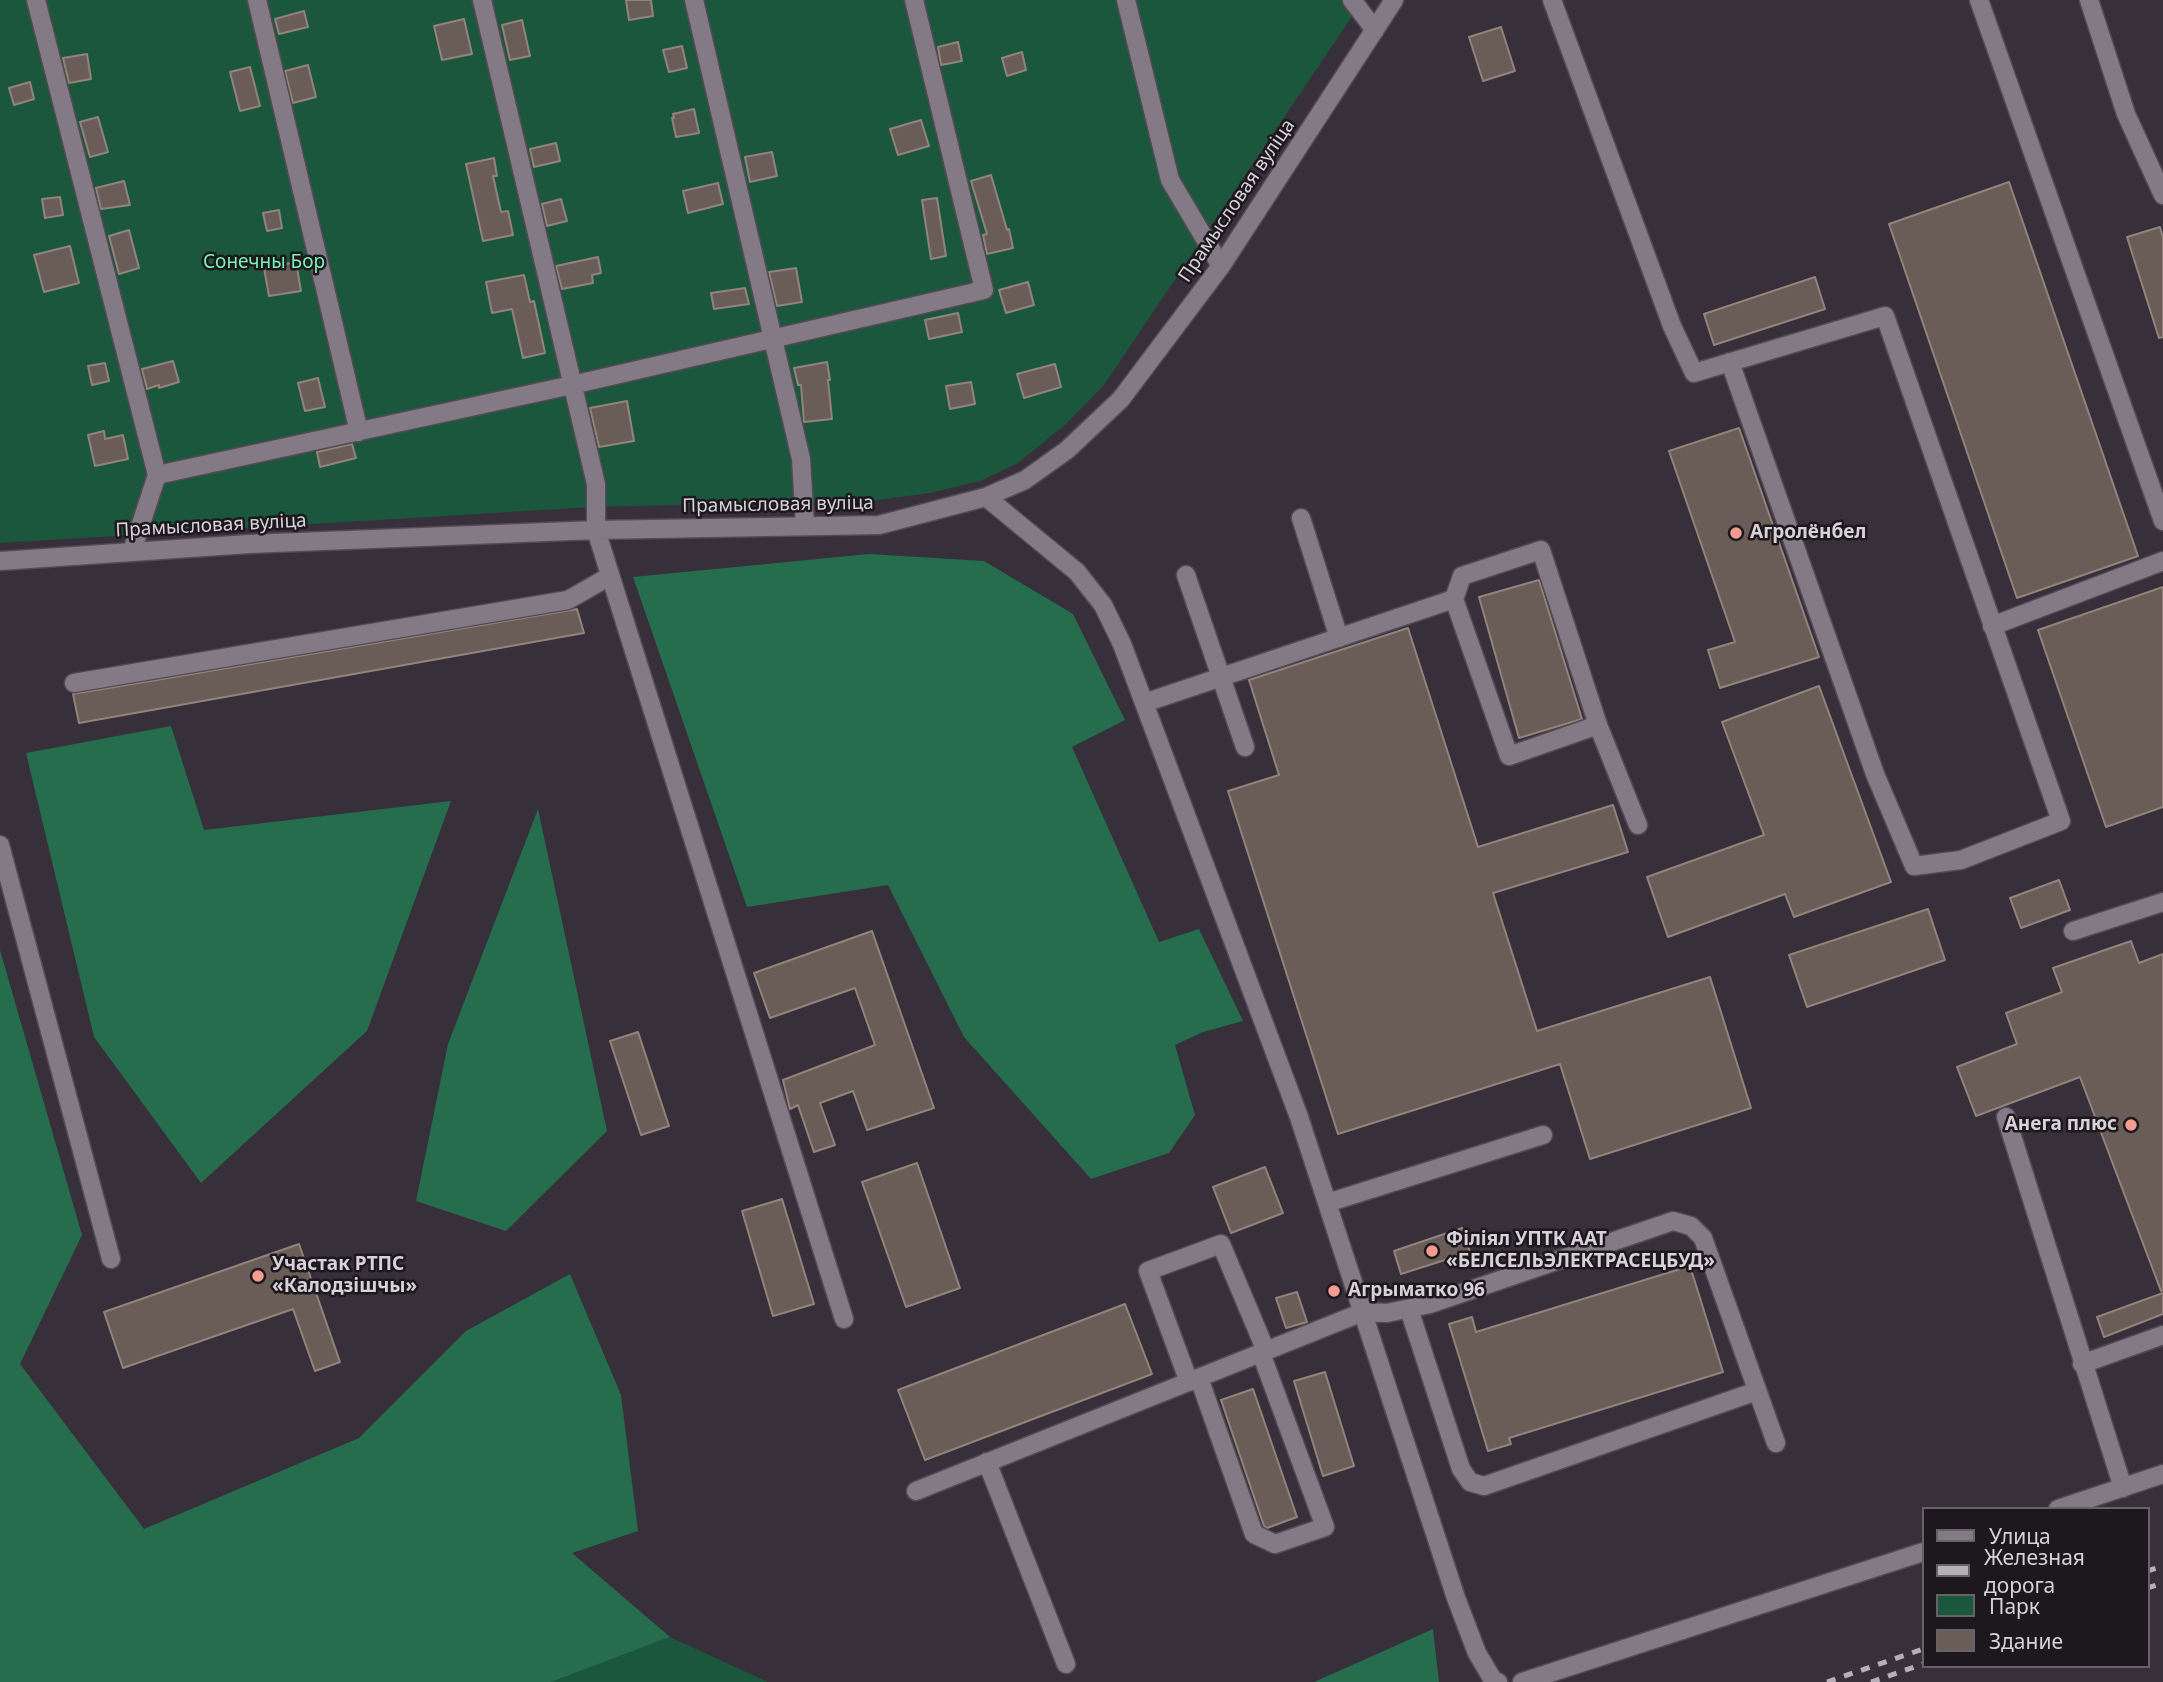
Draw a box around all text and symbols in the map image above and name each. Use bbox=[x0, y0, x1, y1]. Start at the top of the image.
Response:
street label: Прамысловая вуліца bbox=[1174, 115, 1300, 287]
park label: Сонечны Бор bbox=[203, 252, 325, 274]
street label: Прамысловая вуліца bbox=[682, 492, 874, 518]
street label: Прамысловая вуліца bbox=[115, 510, 307, 542]
place label: Агролёнбел bbox=[1750, 522, 1866, 544]
marker: Агролёнбел bbox=[1728, 525, 1744, 541]
place label: Анега плюс bbox=[2005, 1114, 2117, 1136]
marker: Анега плюс bbox=[2123, 1117, 2139, 1133]
place label: Філіял УПТК ААТ «БЕЛСЕЛЬЭЛЕКТРАСЕЦБУД» bbox=[1446, 1229, 1715, 1273]
marker: Філіял УПТК ААТ «БЕЛСЕЛЬЭЛЕКТРАСЕЦБУД» bbox=[1424, 1243, 1440, 1259]
place label: Участак РТПС «Калодзішчы» bbox=[272, 1254, 417, 1298]
marker: Участак РТПС «Калодзішчы» bbox=[250, 1268, 266, 1284]
place label: Агрыматко 96 bbox=[1348, 1280, 1485, 1302]
marker: Агрыматко 96 bbox=[1326, 1283, 1342, 1299]
legend bbox=[1922, 1507, 2149, 1668]
text: Улица bbox=[1989, 1522, 2051, 1550]
text: Железная дорога bbox=[1984, 1543, 2085, 1599]
text: Парк bbox=[1989, 1592, 2040, 1620]
text: Здание bbox=[1989, 1627, 2063, 1655]

